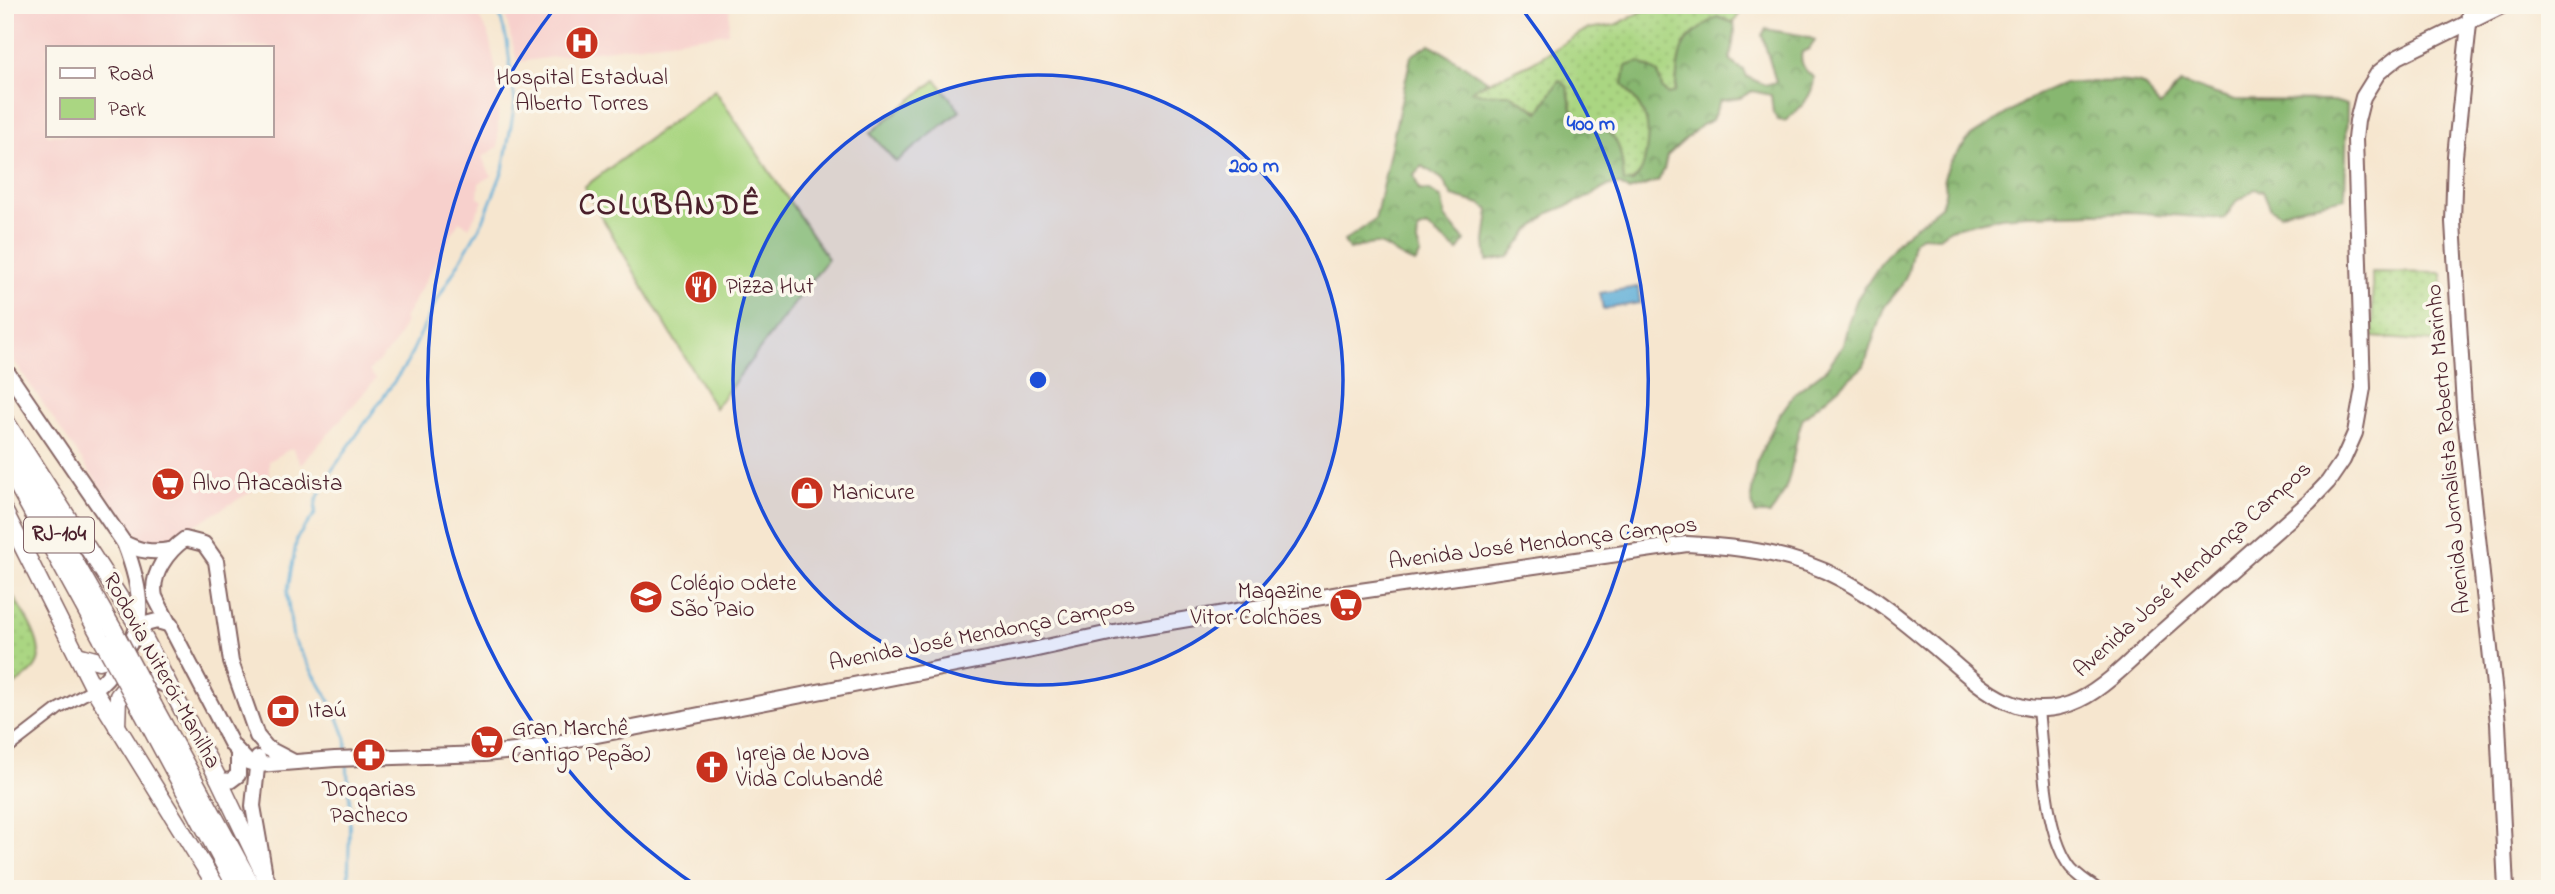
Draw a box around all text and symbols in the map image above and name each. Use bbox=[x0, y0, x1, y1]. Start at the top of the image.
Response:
hospital icon: Hospital Estadual Alberto Torres bbox=[563, 24, 601, 62]
legend bbox=[46, 46, 273, 136]
text: Road bbox=[108, 60, 154, 90]
place label: Hospital Estadual Alberto Torres bbox=[496, 62, 668, 121]
text: Park bbox=[108, 96, 147, 126]
text: 400 m bbox=[1567, 110, 1615, 140]
text: 200 m bbox=[1228, 152, 1279, 182]
district label: COLUBANDÊ bbox=[579, 185, 761, 229]
restaurant icon: Pizza Hut bbox=[682, 268, 720, 306]
place label: Pizza Hut bbox=[726, 271, 814, 304]
street label: Avenida Jornalista Roberto Marinho bbox=[2418, 283, 2480, 615]
centre of rings bbox=[1026, 368, 1050, 392]
street label: Avenida José Mendonça Campos bbox=[2066, 454, 2320, 686]
supermarket icon: Alvo Atacadista bbox=[149, 465, 187, 503]
place label: Alvo Atacadista bbox=[192, 468, 343, 501]
shop icon: Manicure bbox=[788, 474, 826, 512]
place label: Manicure bbox=[832, 477, 915, 510]
street label: Avenida José Mendonça Campos bbox=[1387, 509, 1699, 579]
road number: RJ-104 bbox=[24, 518, 94, 552]
street label: Rodovia Niterói-Manilha bbox=[93, 567, 229, 775]
place label: Colégio Odete São Paio bbox=[670, 568, 797, 627]
place label: Magazine Vitor Colchões bbox=[1189, 576, 1323, 635]
school or university icon: Colégio Odete São Paio bbox=[627, 578, 665, 616]
supermarket icon: Magazine Vitor Colchões bbox=[1327, 586, 1365, 624]
street label: Avenida José Mendonça Campos bbox=[826, 589, 1138, 681]
bank icon: Itaú bbox=[264, 692, 302, 730]
place label: Itaú bbox=[308, 695, 347, 728]
place label: Gran Marchê (antigo Pepão) bbox=[512, 713, 651, 773]
supermarket icon: Gran Marchê (antigo Pepão) bbox=[468, 723, 506, 761]
pharmacy icon: Drogarias Pacheco bbox=[350, 736, 388, 774]
place label: Igreja de Nova Vida Colubandê bbox=[735, 738, 884, 797]
church icon: Igreja de Nova Vida Colubandê bbox=[693, 748, 731, 786]
place label: Drogarias Pacheco bbox=[321, 774, 416, 833]

